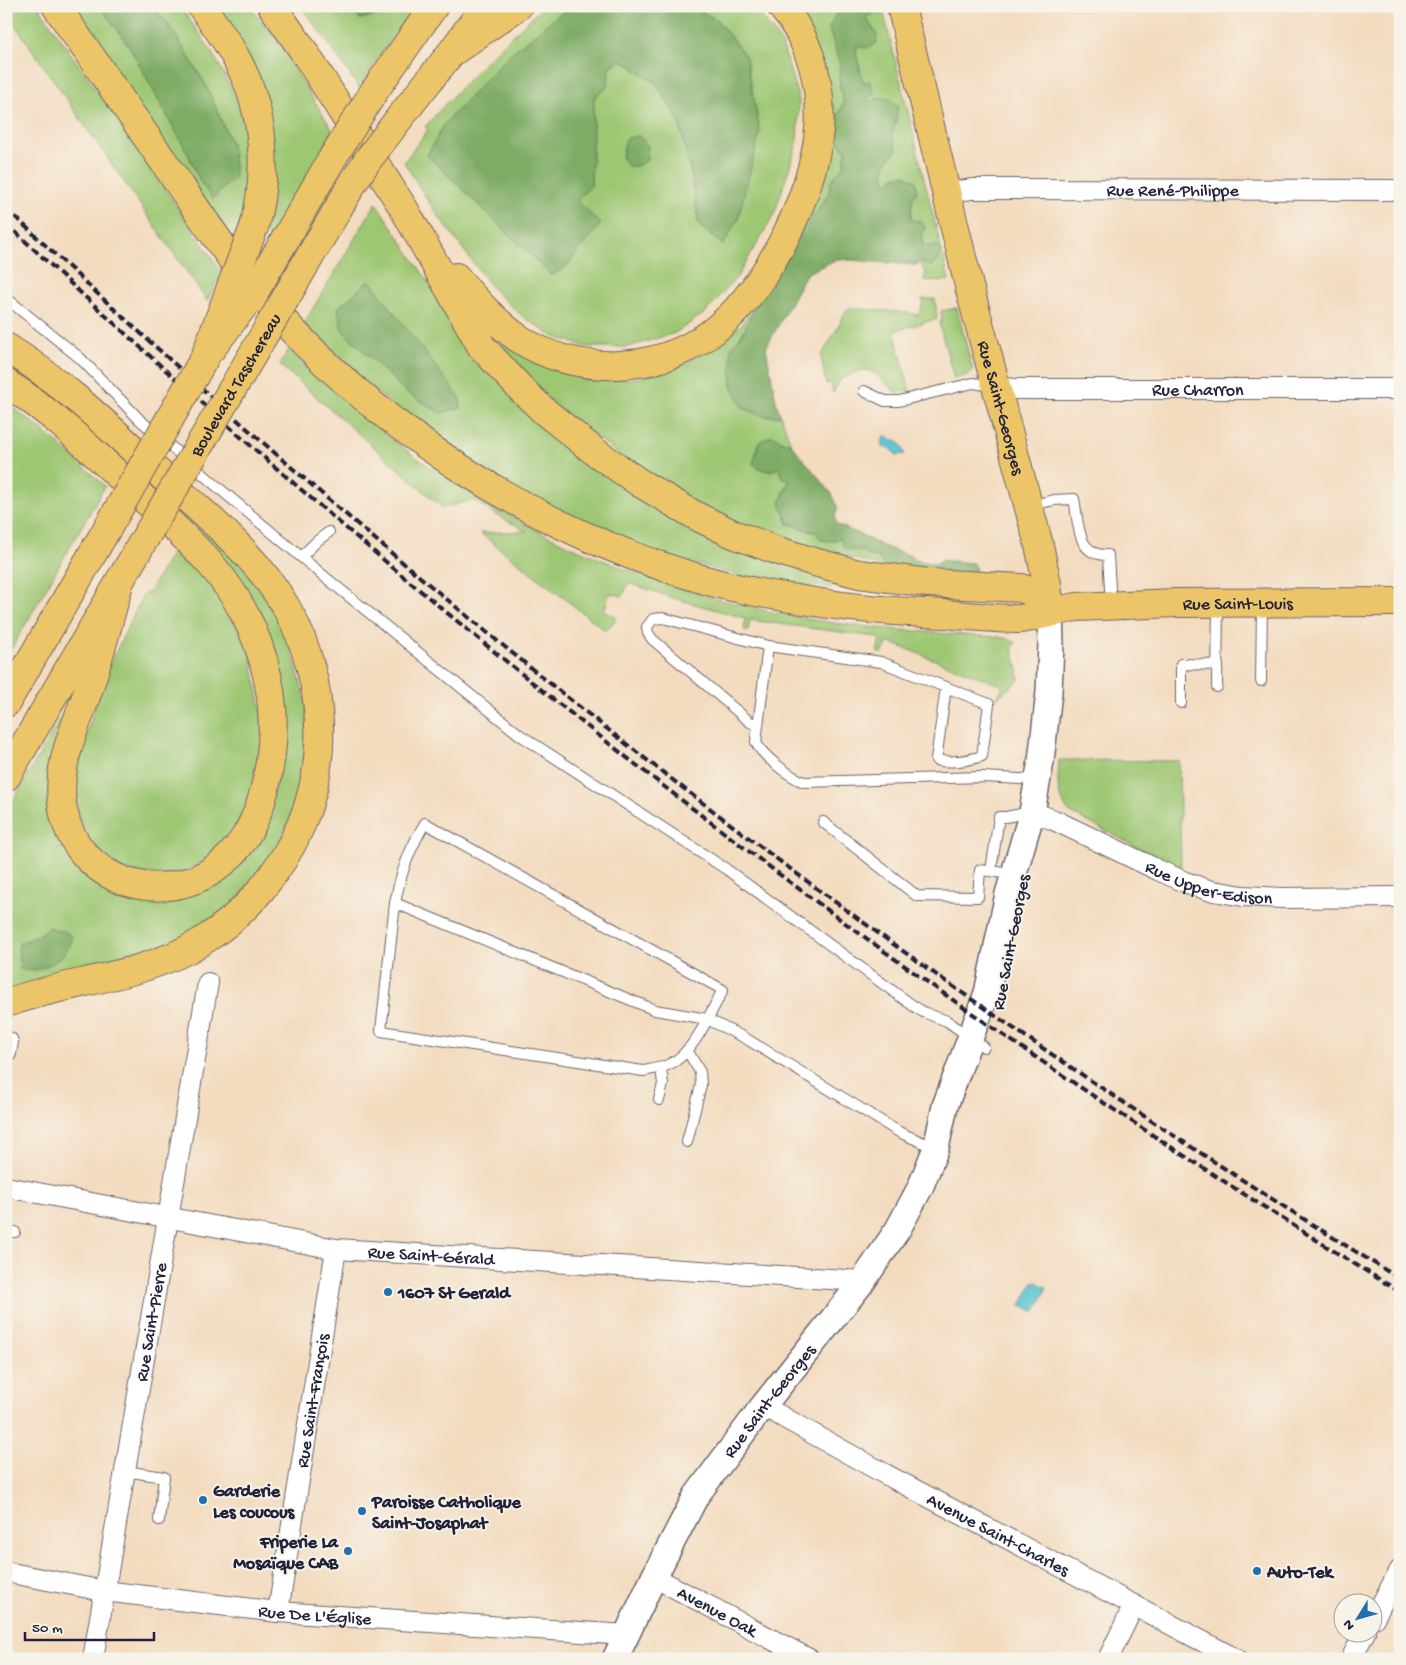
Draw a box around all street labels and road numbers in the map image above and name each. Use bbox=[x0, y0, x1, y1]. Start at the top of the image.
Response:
street label: Rue René-Philippe bbox=[1107, 181, 1239, 203]
street label: Boulevard Taschereau bbox=[187, 310, 287, 462]
street label: Rue Saint-Georges bbox=[971, 339, 1028, 479]
street label: Rue Charron bbox=[1152, 381, 1244, 402]
street label: Rue Saint-Louis bbox=[1183, 594, 1294, 616]
street label: Rue Upper-Edison bbox=[1141, 857, 1273, 911]
street label: Rue Saint-Georges bbox=[989, 872, 1036, 1012]
street label: Rue Saint-Gérald bbox=[367, 1243, 496, 1272]
street label: Rue Saint-Pierre bbox=[132, 1260, 173, 1383]
street label: Rue Saint-François bbox=[293, 1331, 336, 1470]
street label: Rue Saint-Georges bbox=[720, 1340, 822, 1463]
street label: Avenue Saint-Charles bbox=[923, 1490, 1073, 1583]
street label: Avenue Oak bbox=[673, 1583, 762, 1643]
street label: Rue De L'Église bbox=[257, 1602, 373, 1631]

